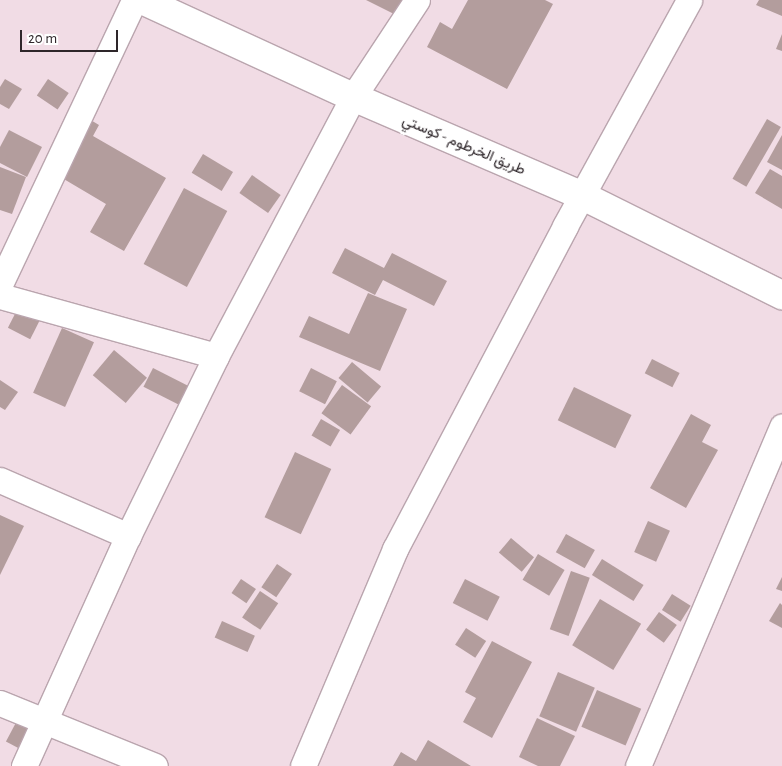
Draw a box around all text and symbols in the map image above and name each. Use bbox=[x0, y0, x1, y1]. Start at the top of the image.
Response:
scale bar bbox=[22, 20, 120, 52]
text: 20 m bbox=[28, 31, 57, 46]
street label: طريق الخرطوم - كوستي bbox=[400, 111, 528, 179]

